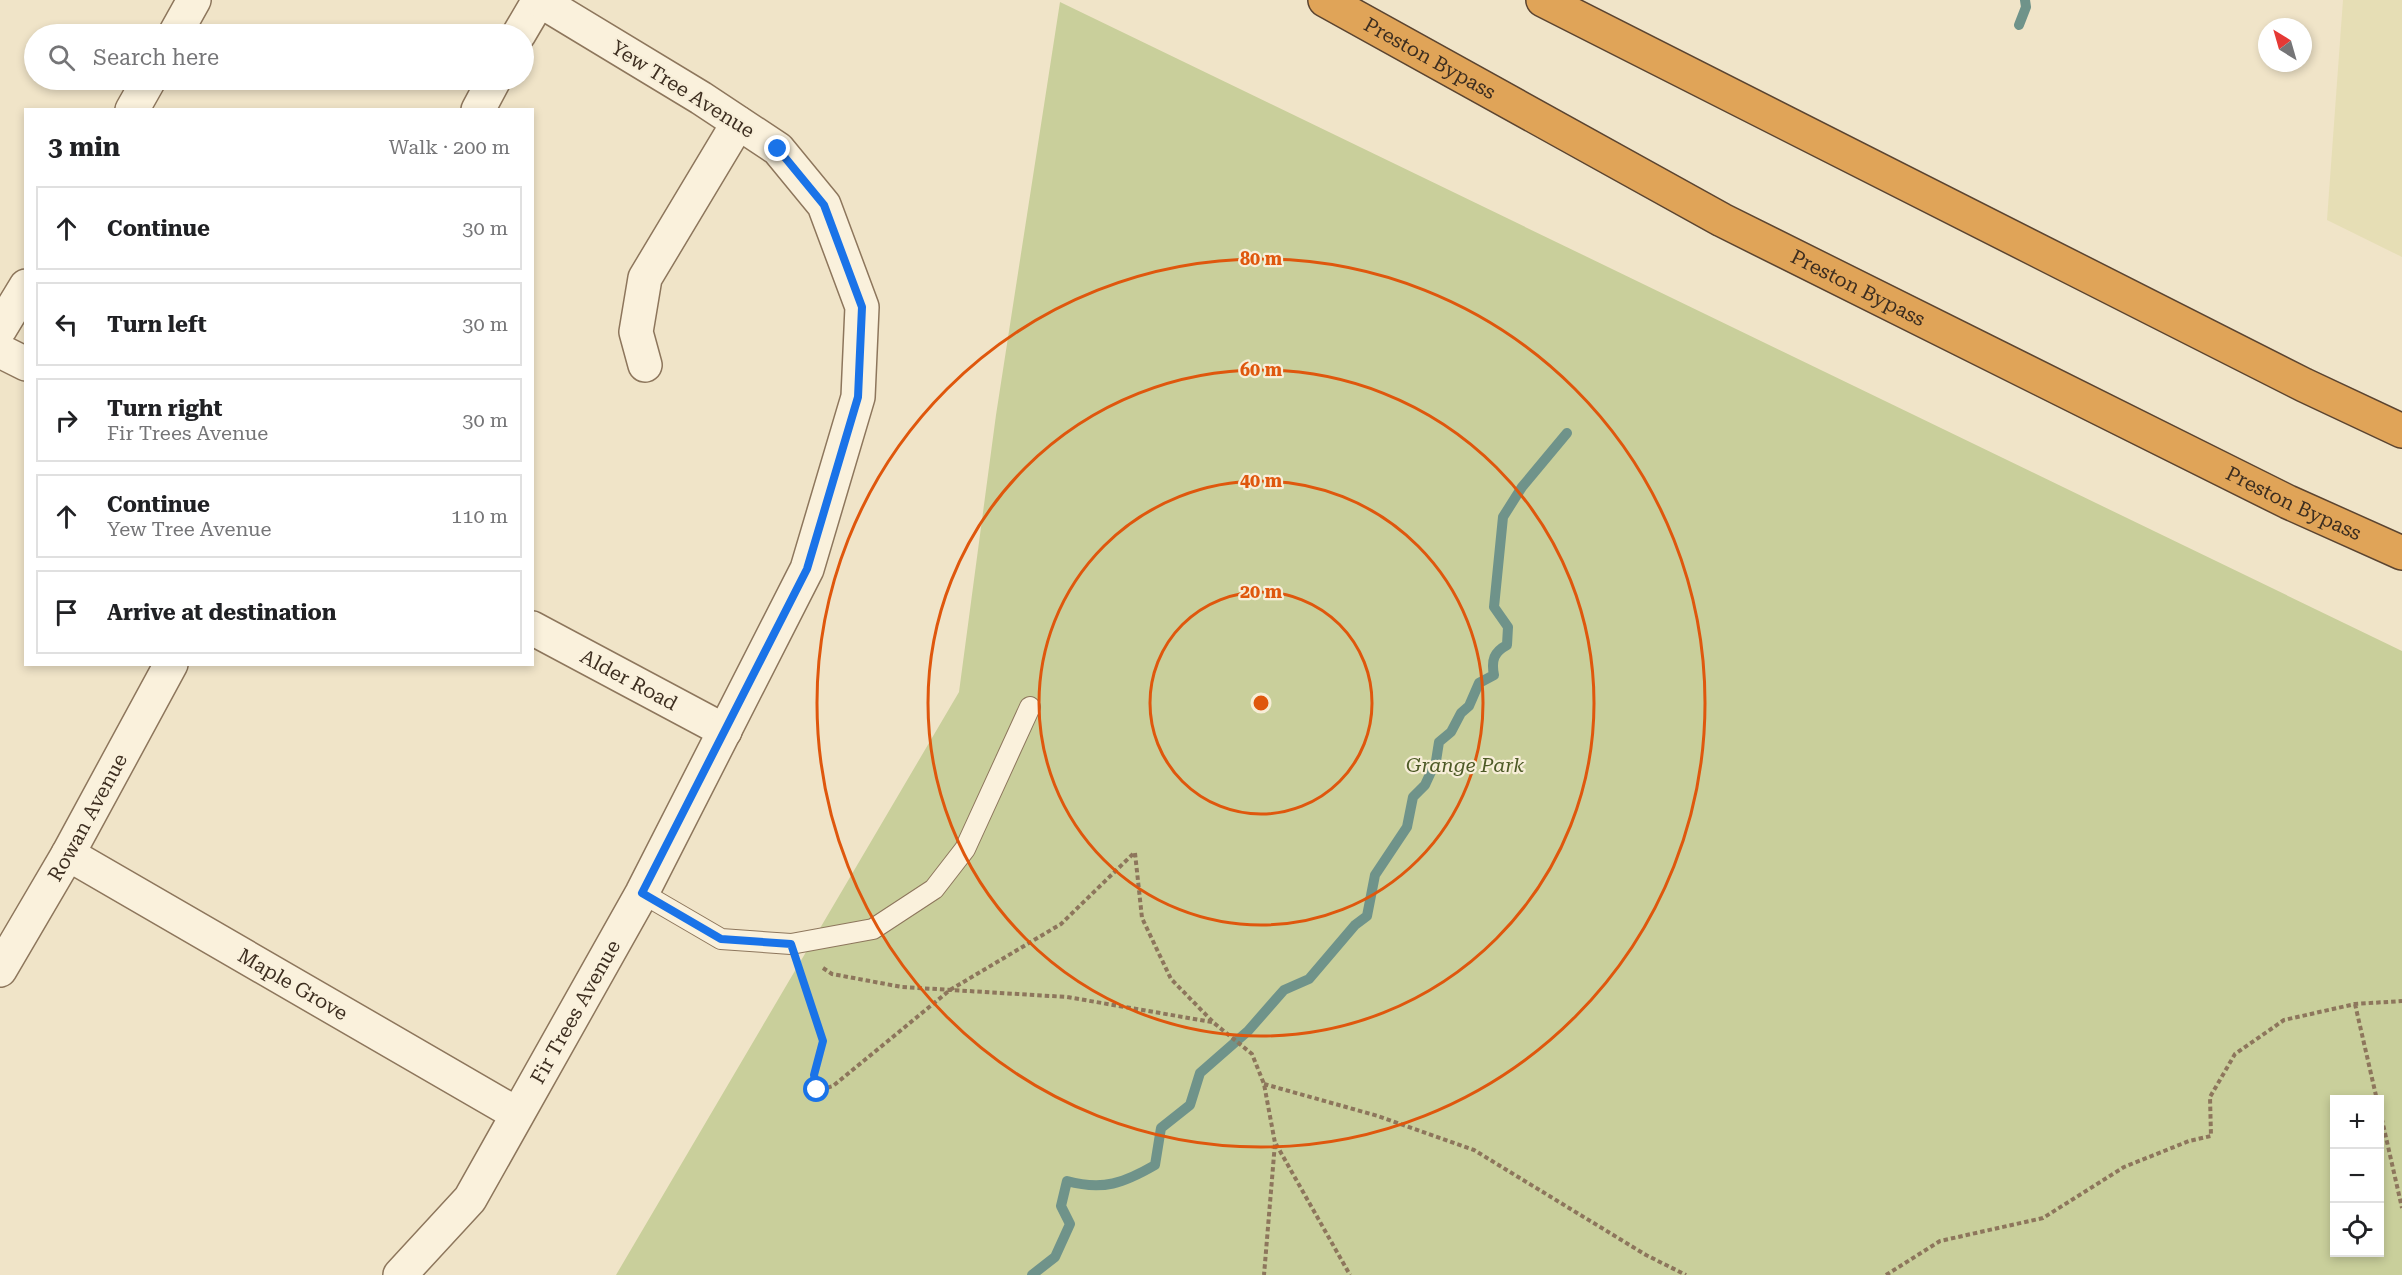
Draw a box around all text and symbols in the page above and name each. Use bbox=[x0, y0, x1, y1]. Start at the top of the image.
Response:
street label: Preston Bypass bbox=[1360, 12, 1500, 104]
north arrow bbox=[2258, 18, 2312, 72]
search box bbox=[24, 24, 534, 90]
street label: Yew Tree Avenue bbox=[607, 35, 759, 143]
icon: search bbox=[45, 41, 78, 74]
text: Search here bbox=[93, 45, 219, 70]
text: 3 min bbox=[48, 132, 120, 162]
text: Walk · 200 m bbox=[389, 135, 510, 159]
route end bbox=[764, 135, 790, 161]
icon: ahead bbox=[50, 212, 83, 245]
text: Continue bbox=[107, 216, 210, 241]
text: 30 m bbox=[462, 216, 508, 240]
street label: Preston Bypass bbox=[1787, 244, 1929, 331]
text: 80 m bbox=[1240, 248, 1283, 269]
icon: left bbox=[50, 308, 83, 341]
text: Turn left bbox=[107, 312, 207, 337]
text: 30 m bbox=[462, 312, 508, 336]
text: 60 m bbox=[1240, 359, 1283, 380]
text: Turn right bbox=[107, 396, 222, 421]
icon: right bbox=[50, 404, 83, 437]
text: 30 m bbox=[462, 408, 508, 432]
text: Fir Trees Avenue bbox=[107, 421, 268, 445]
street label: Preston Bypass bbox=[2222, 461, 2365, 545]
text: 40 m bbox=[1240, 470, 1283, 491]
text: Continue bbox=[107, 492, 210, 517]
icon: ahead bbox=[50, 500, 83, 533]
text: 110 m bbox=[451, 504, 508, 528]
text: Yew Tree Avenue bbox=[107, 517, 272, 541]
text: 20 m bbox=[1240, 581, 1283, 602]
icon: arrive bbox=[50, 596, 83, 629]
text: Arrive at destination bbox=[107, 600, 336, 625]
street label: Alder Road bbox=[576, 644, 682, 716]
centre of rings bbox=[1251, 693, 1271, 713]
street label: Rowan Avenue bbox=[43, 749, 132, 886]
park label: Grange Park bbox=[1406, 753, 1524, 777]
street label: Fir Trees Avenue bbox=[525, 936, 625, 1088]
street label: Maple Grove bbox=[234, 943, 352, 1025]
route start bbox=[803, 1076, 829, 1102]
map controls bbox=[2330, 1095, 2384, 1257]
button: + bbox=[2330, 1095, 2384, 1149]
button: − bbox=[2330, 1149, 2384, 1203]
button: locate bbox=[2330, 1203, 2384, 1257]

